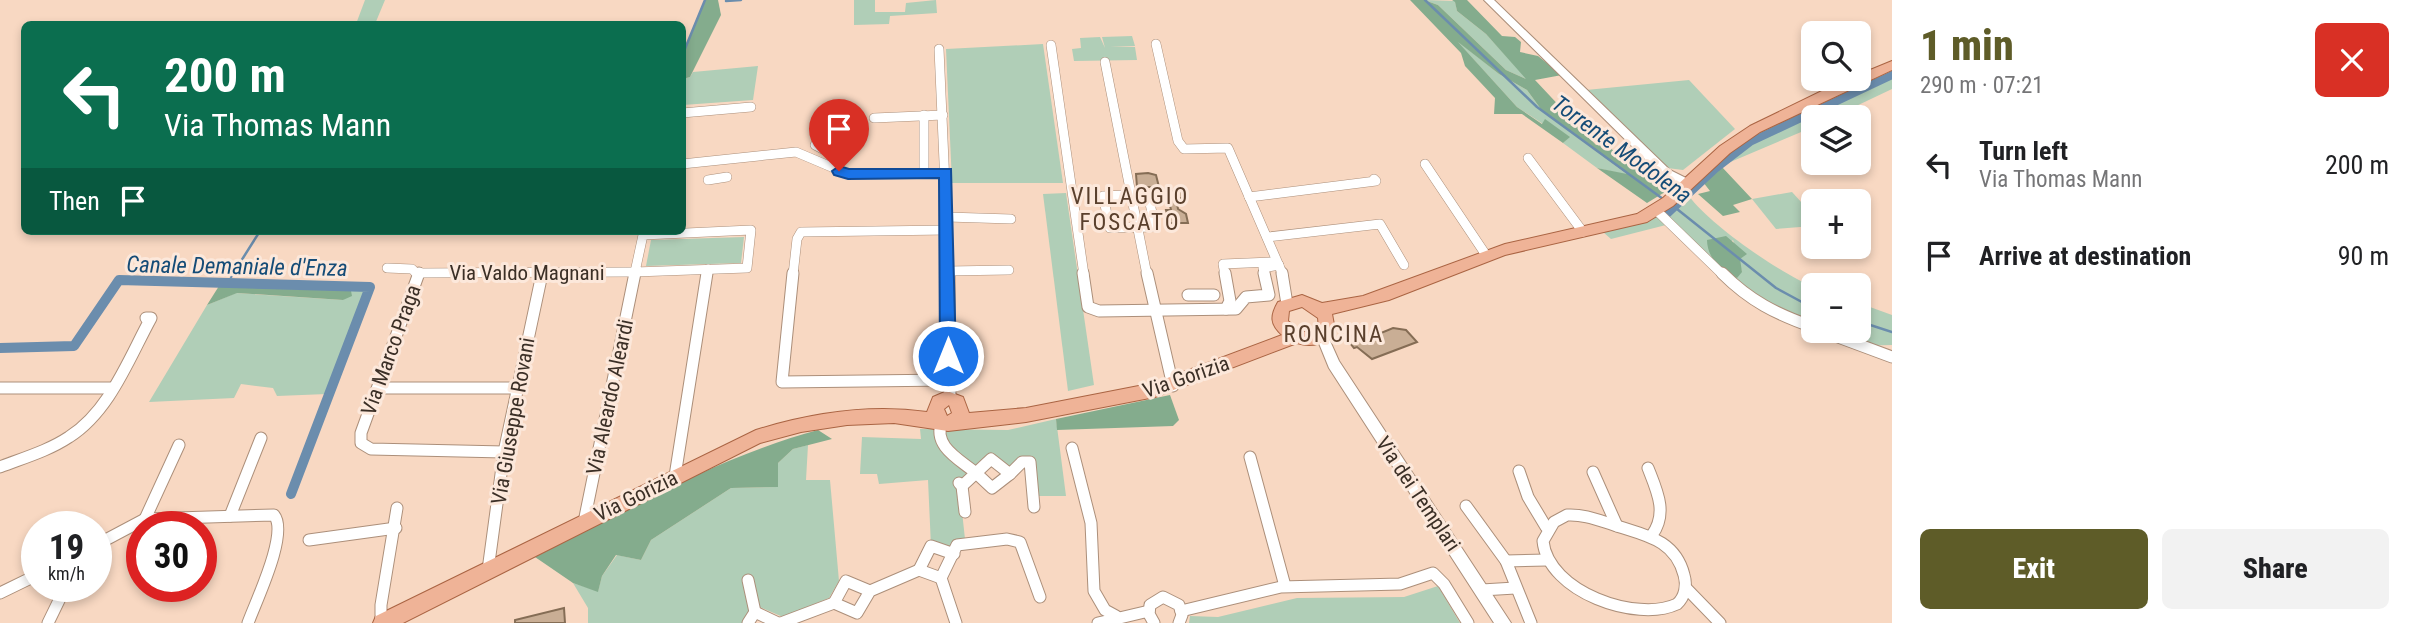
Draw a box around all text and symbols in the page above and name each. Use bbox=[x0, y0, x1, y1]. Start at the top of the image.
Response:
map controls bbox=[1801, 21, 1871, 343]
button: search bbox=[1801, 21, 1871, 91]
text: 1 min bbox=[1920, 21, 2014, 70]
button: close bbox=[2315, 23, 2389, 97]
text: 200 m bbox=[164, 47, 286, 104]
icon: left bbox=[49, 49, 140, 140]
text: 290 m · 07:21 bbox=[1920, 72, 2044, 99]
water label: Torrente Modolena bbox=[1547, 90, 1697, 209]
pin bbox=[809, 99, 869, 171]
button: layers bbox=[1801, 105, 1871, 175]
text: Via Thomas Mann bbox=[164, 106, 391, 144]
icon: arrive bbox=[820, 110, 858, 148]
text: Turn left bbox=[1979, 136, 2068, 166]
icon: left bbox=[1920, 146, 1958, 184]
text: 200 m bbox=[2325, 150, 2389, 180]
text: Via Thomas Mann bbox=[1979, 166, 2142, 193]
icon: arrive bbox=[114, 182, 152, 220]
district label: VILLAGGIO FOSCATO bbox=[1071, 183, 1189, 236]
text: Then bbox=[49, 186, 100, 216]
button: + bbox=[1801, 189, 1871, 259]
icon: arrive bbox=[1920, 237, 1958, 275]
text: Arrive at destination bbox=[1979, 241, 2191, 271]
text: 90 m bbox=[2338, 241, 2389, 271]
water label: Canale Demaniale d'Enza bbox=[126, 251, 348, 282]
street label: Via Valdo Magnani bbox=[450, 261, 604, 285]
button: − bbox=[1801, 273, 1871, 343]
street label: Via Marco Praga bbox=[356, 282, 426, 418]
street label: Via Aleardo Aleardi bbox=[582, 317, 638, 477]
position arrow bbox=[911, 319, 985, 393]
district label: RONCINA bbox=[1284, 321, 1384, 348]
street label: Via Giuseppe Rovani bbox=[487, 336, 539, 506]
street label: Via Gorizia bbox=[1140, 351, 1232, 403]
street label: Via dei Templari bbox=[1371, 432, 1465, 556]
street label: Via Gorizia bbox=[590, 466, 682, 526]
speed limit sign: 30 bbox=[126, 511, 217, 602]
text: 19 bbox=[49, 527, 84, 568]
button: Exit bbox=[1920, 529, 2148, 609]
button: Share bbox=[2162, 529, 2389, 609]
text: km/h bbox=[48, 563, 85, 584]

